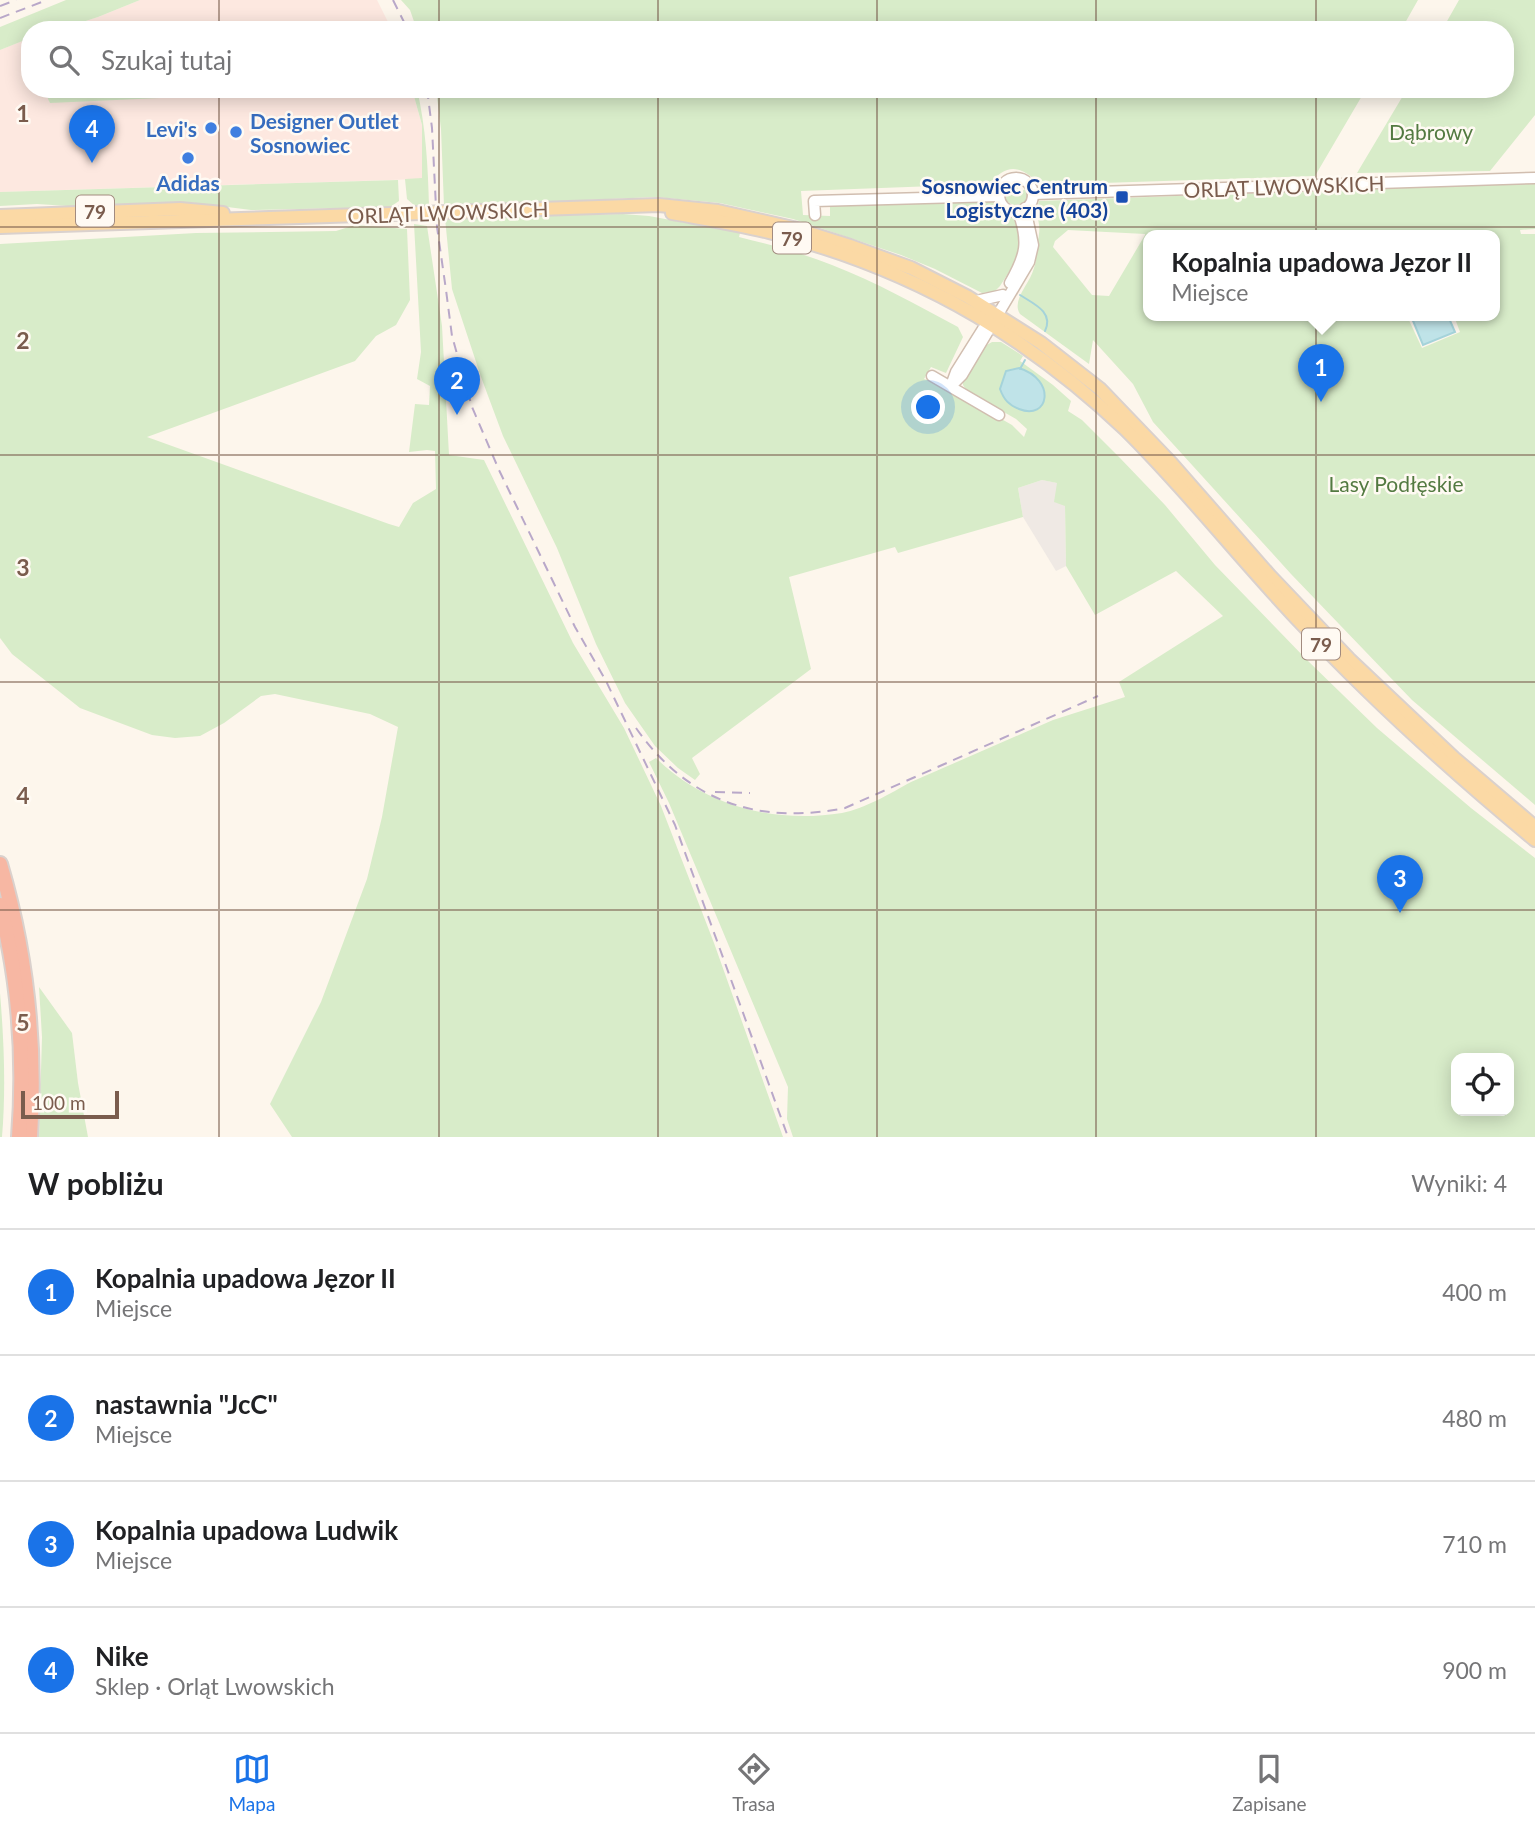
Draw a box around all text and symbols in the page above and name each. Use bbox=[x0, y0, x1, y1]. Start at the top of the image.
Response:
search box bbox=[21, 21, 1514, 98]
icon: search bbox=[45, 41, 83, 79]
text: Szukaj tutaj bbox=[101, 44, 232, 76]
text: 1 bbox=[16, 99, 30, 127]
pin: 4 bbox=[69, 105, 115, 163]
place label: Designer Outlet Sosnowiec bbox=[250, 108, 399, 157]
place label: Levi's bbox=[146, 116, 197, 141]
park label: Dąbrowy bbox=[1389, 119, 1473, 144]
marker: Levi's bbox=[203, 120, 219, 136]
marker: Designer Outlet Sosnowiec bbox=[228, 124, 244, 140]
marker: Adidas bbox=[180, 150, 196, 166]
place label: Adidas bbox=[155, 170, 220, 195]
street label: ORLĄT LWOWSKICH bbox=[1183, 170, 1385, 202]
place label: Sosnowiec Centrum Logistyczne (403) bbox=[921, 173, 1108, 222]
marker: Sosnowiec Centrum Logistyczne (403) bbox=[1114, 189, 1130, 205]
road number: 79 bbox=[76, 196, 114, 226]
street label: ORLĄT LWOWSKICH bbox=[347, 196, 549, 228]
road number: 79 bbox=[773, 222, 811, 254]
popup bbox=[1143, 230, 1500, 321]
text: Kopalnia upadowa Jęzor II bbox=[1171, 246, 1472, 278]
text: Miejsce bbox=[1171, 278, 1248, 306]
text: 2 bbox=[16, 326, 30, 354]
pin: 1 bbox=[1298, 344, 1344, 402]
pin: 2 bbox=[434, 357, 480, 415]
your location bbox=[911, 390, 945, 424]
park label: Lasy Podłęskie bbox=[1329, 471, 1464, 496]
text: 3 bbox=[16, 553, 30, 581]
road number: 79 bbox=[1302, 628, 1340, 660]
text: 4 bbox=[16, 781, 30, 809]
pin: 3 bbox=[1377, 855, 1423, 913]
text: 5 bbox=[16, 1008, 30, 1036]
map controls bbox=[1451, 1053, 1514, 1116]
button: locate bbox=[1451, 1053, 1514, 1116]
scale bar bbox=[21, 1088, 119, 1120]
text: 100 m bbox=[32, 1091, 86, 1114]
text: W pobliżu bbox=[28, 1165, 164, 1201]
text: Wyniki: 4 bbox=[1411, 1169, 1507, 1197]
text: Kopalnia upadowa Jęzor II bbox=[95, 1262, 396, 1294]
text: 1 bbox=[44, 1278, 58, 1306]
text: 400 m bbox=[1442, 1278, 1507, 1306]
text: Miejsce bbox=[95, 1294, 172, 1322]
text: nastawnia "JcC" bbox=[95, 1388, 278, 1420]
text: 2 bbox=[44, 1404, 58, 1432]
text: 480 m bbox=[1442, 1404, 1507, 1432]
text: Miejsce bbox=[95, 1420, 172, 1448]
text: Kopalnia upadowa Ludwik bbox=[95, 1514, 398, 1546]
text: 3 bbox=[44, 1530, 58, 1558]
text: 710 m bbox=[1442, 1530, 1507, 1558]
text: Miejsce bbox=[95, 1546, 172, 1574]
text: Nike bbox=[95, 1640, 149, 1672]
text: 4 bbox=[44, 1656, 58, 1684]
text: 900 m bbox=[1442, 1656, 1507, 1684]
text: Sklep · Orląt Lwowskich bbox=[95, 1672, 335, 1700]
tab: Mapa bbox=[228, 1750, 275, 1815]
tab: Trasa bbox=[732, 1750, 775, 1815]
tab: Zapisane bbox=[1232, 1750, 1307, 1815]

